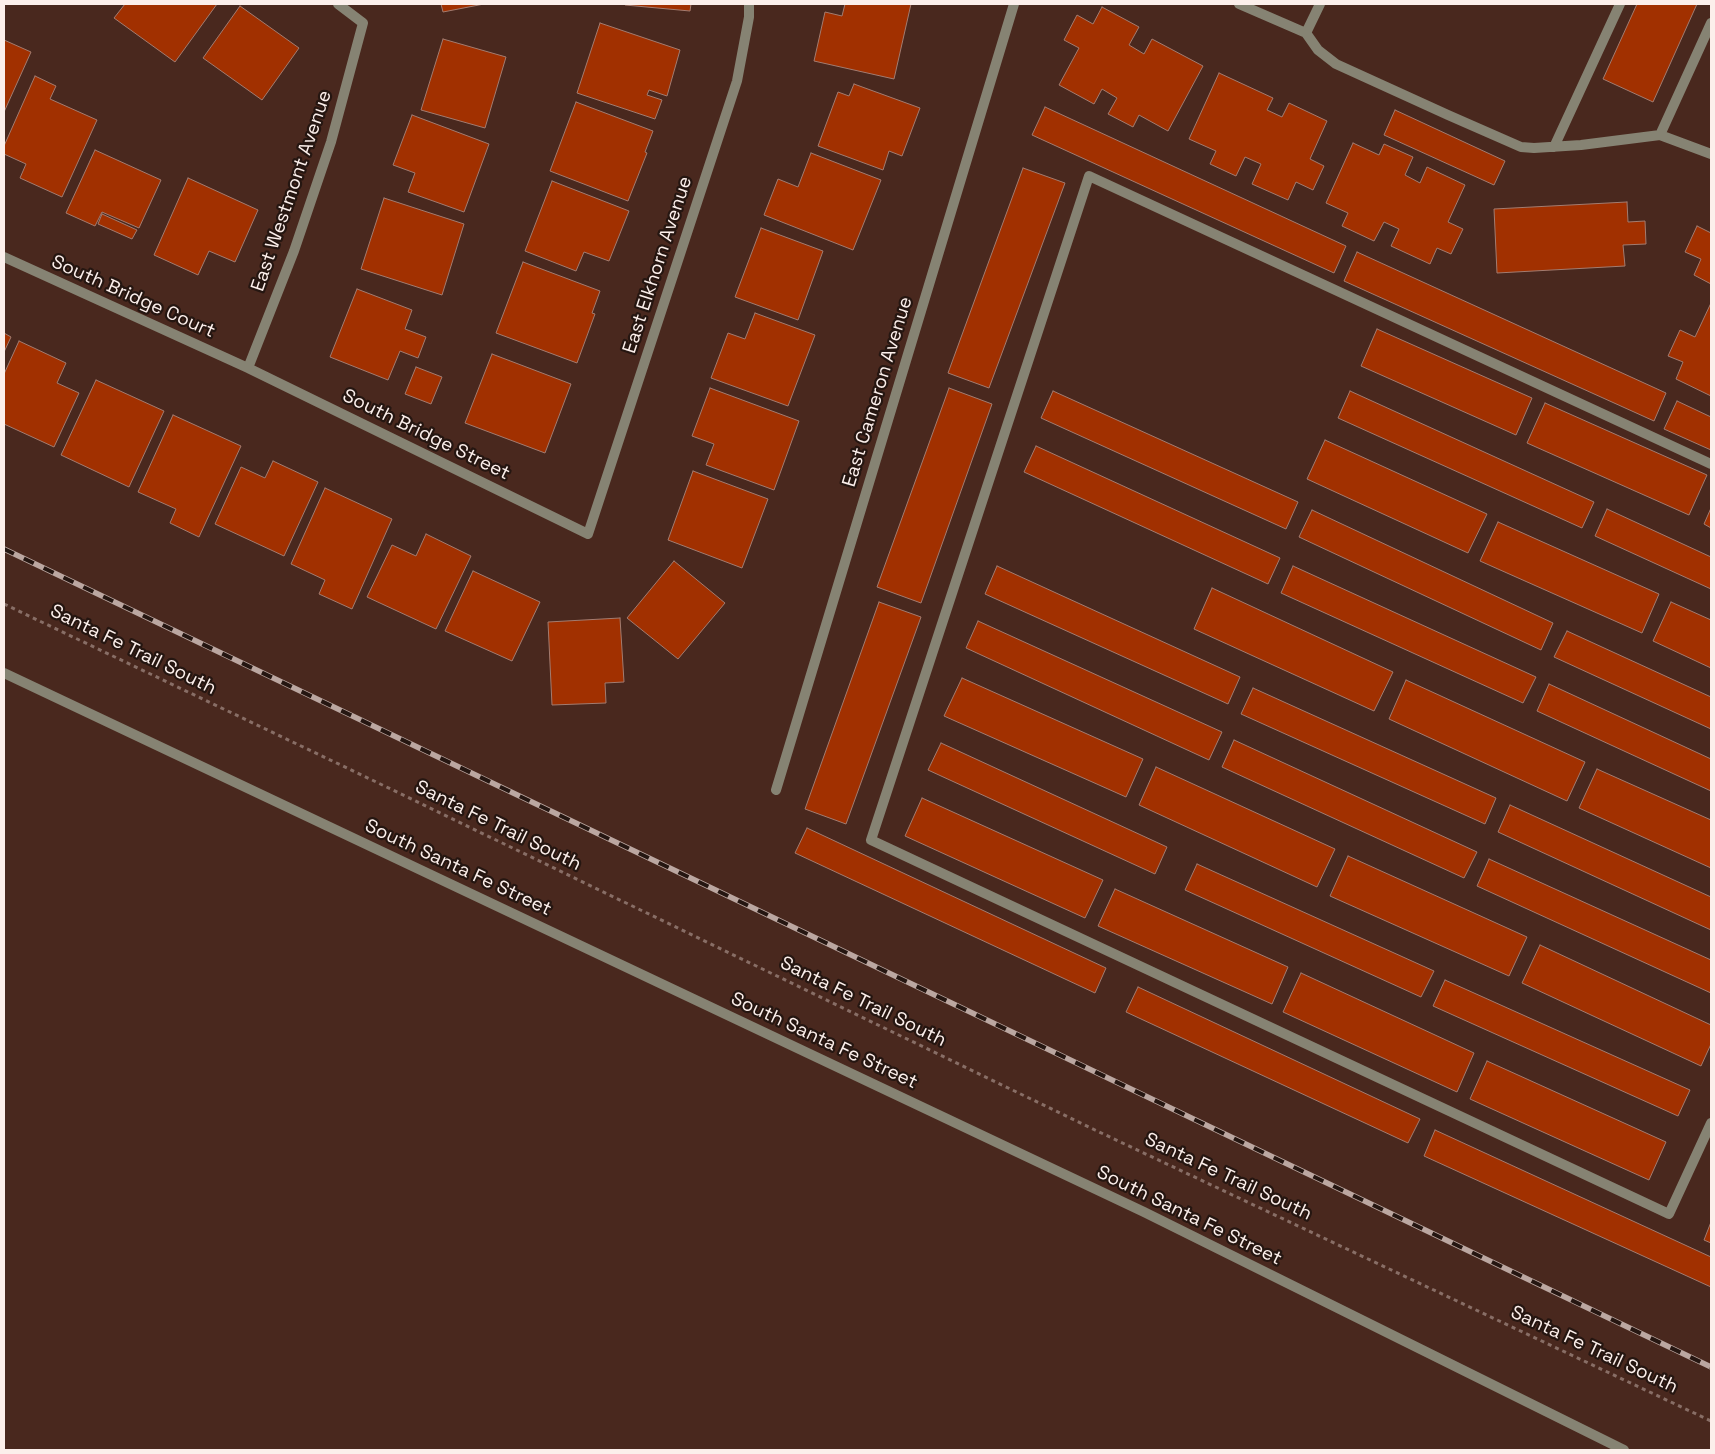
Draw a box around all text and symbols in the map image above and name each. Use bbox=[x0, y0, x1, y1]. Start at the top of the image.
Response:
street label: East Westmont Avenue bbox=[247, 87, 337, 295]
street label: East Elkhorn Avenue bbox=[619, 174, 697, 356]
street label: South Bridge Court bbox=[48, 251, 218, 343]
street label: East Cameron Avenue bbox=[838, 294, 918, 490]
street label: South Bridge Street bbox=[339, 385, 513, 485]
street label: Santa Fe Trail South bbox=[46, 600, 220, 700]
street label: Santa Fe Trail South bbox=[411, 776, 585, 876]
street label: South Santa Fe Street bbox=[361, 815, 555, 921]
street label: Santa Fe Trail South bbox=[776, 952, 950, 1052]
street label: South Santa Fe Street bbox=[727, 988, 921, 1094]
street label: Santa Fe Trail South bbox=[1141, 1128, 1315, 1226]
street label: South Santa Fe Street bbox=[1093, 1161, 1285, 1271]
street label: Santa Fe Trail South bbox=[1507, 1301, 1681, 1399]

